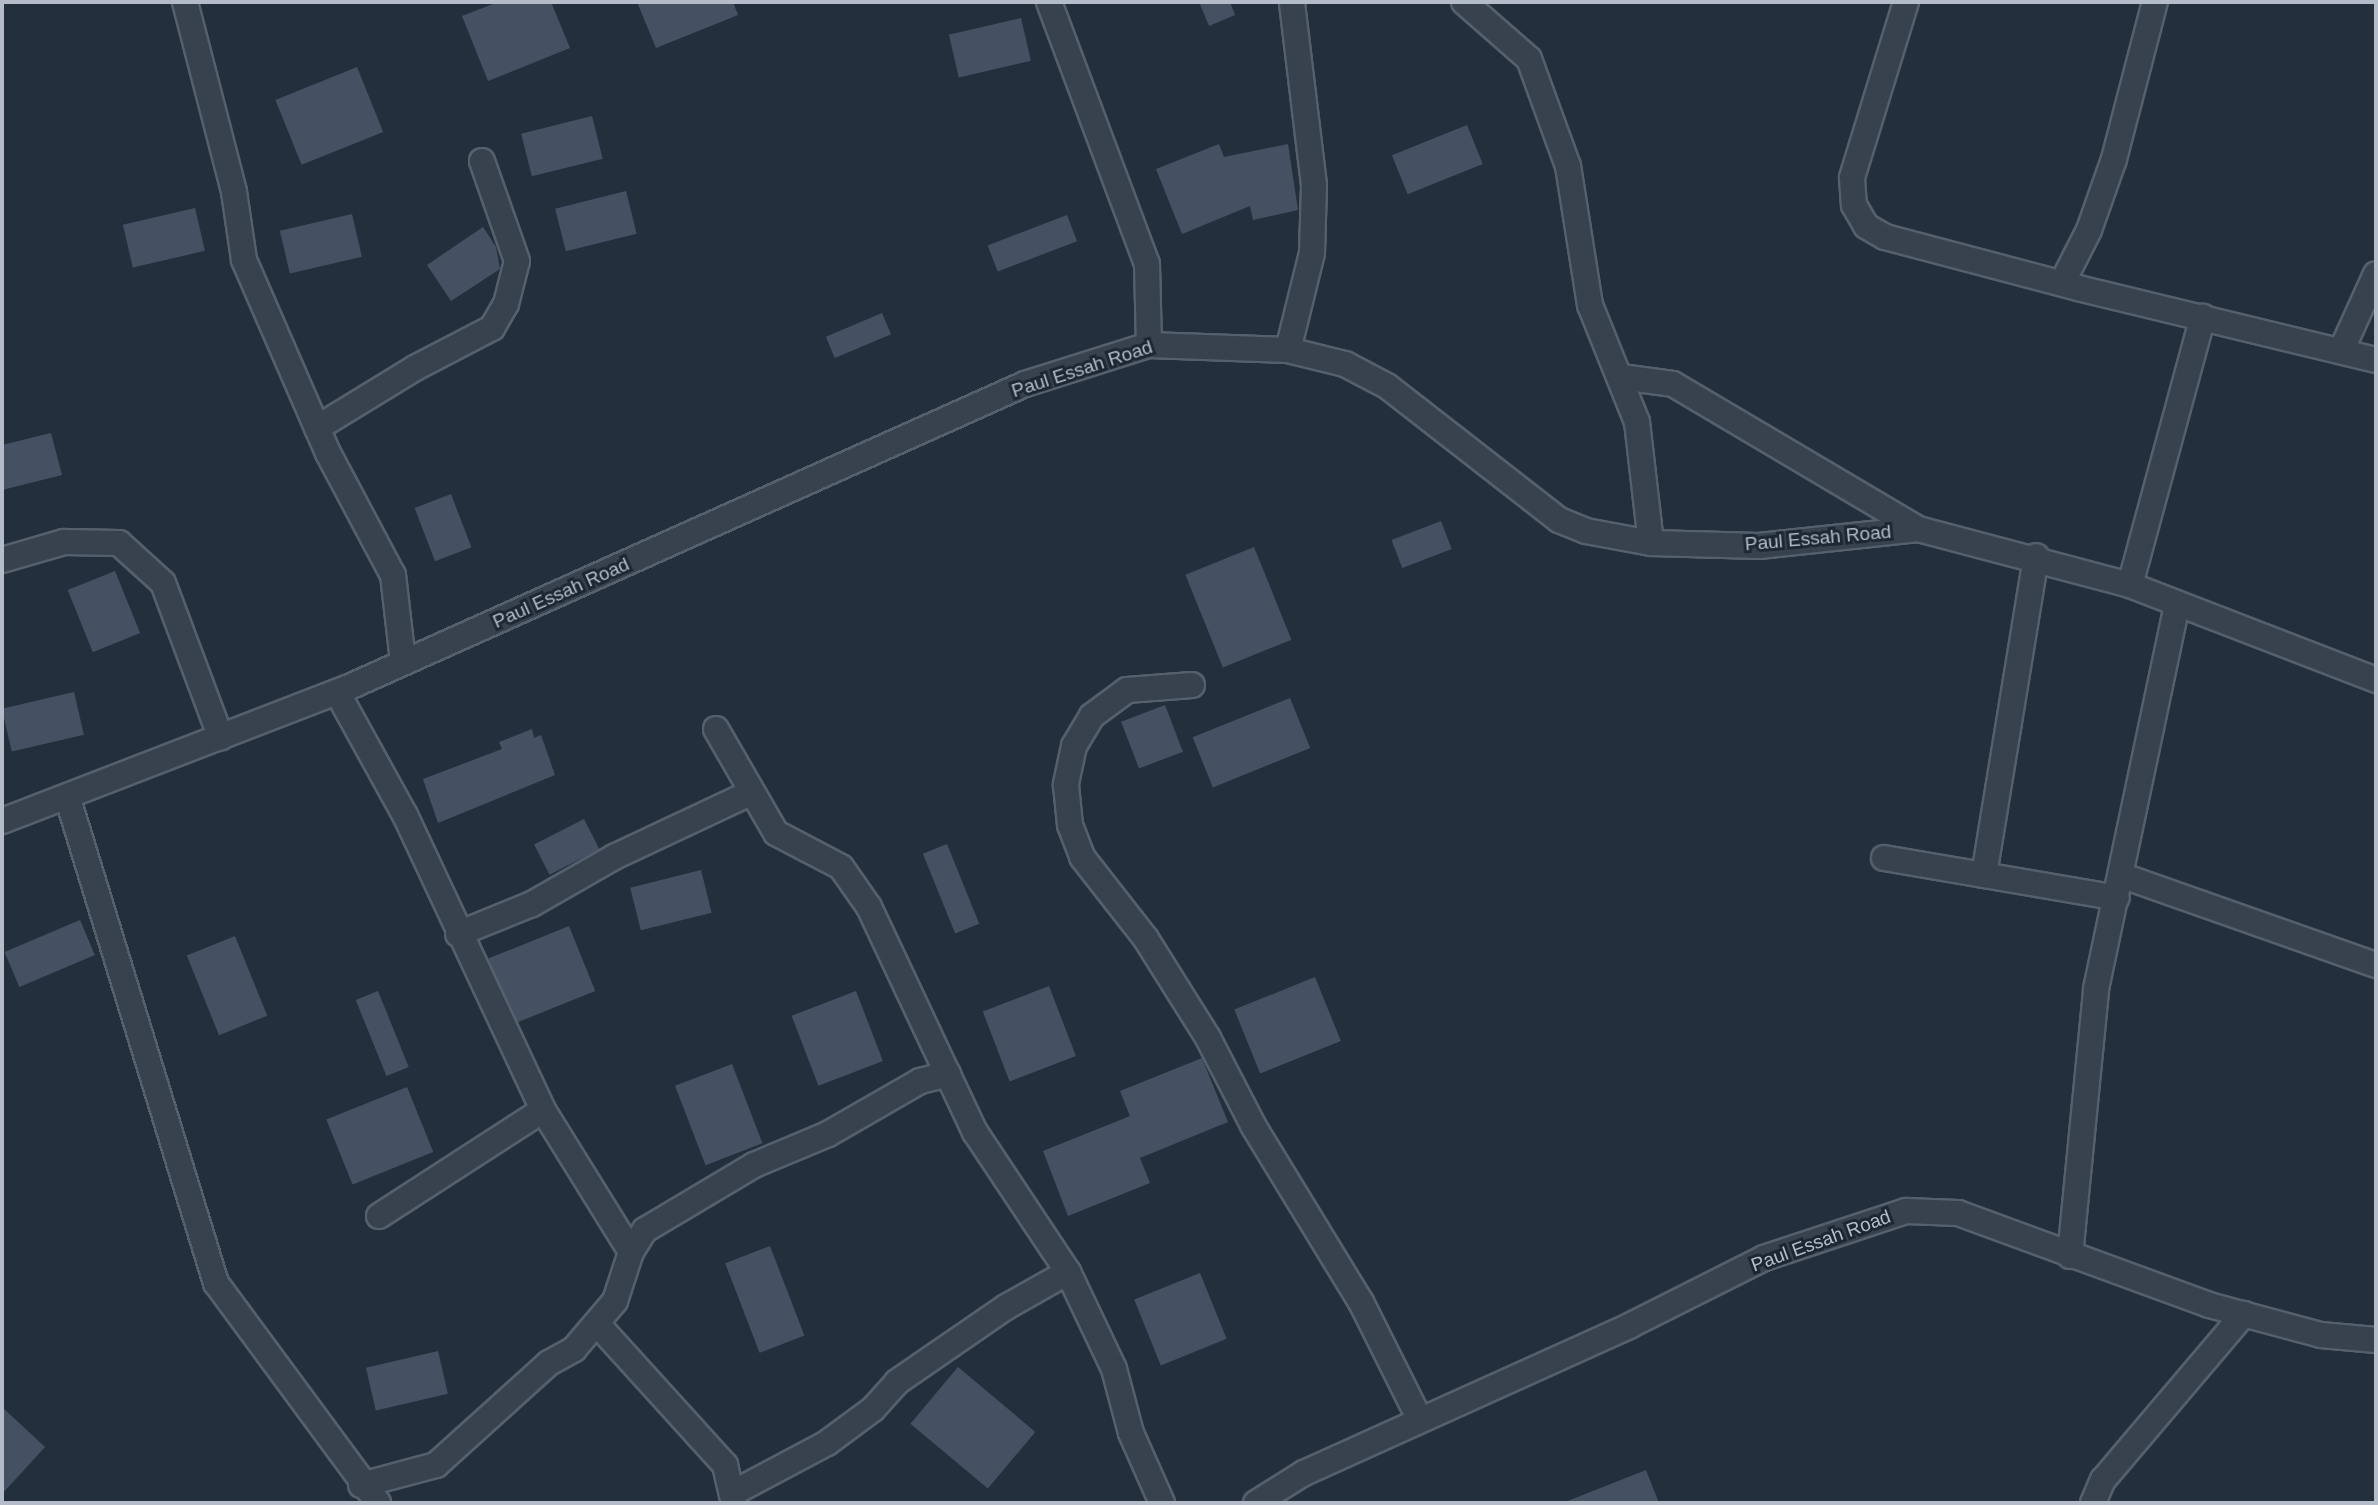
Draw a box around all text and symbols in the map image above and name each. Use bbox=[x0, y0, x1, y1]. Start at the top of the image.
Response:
street label: Paul Essah Road bbox=[1009, 335, 1155, 403]
street label: Paul Essah Road bbox=[1744, 520, 1892, 556]
street label: Paul Essah Road bbox=[489, 553, 633, 633]
street label: Paul Essah Road bbox=[1748, 1205, 1894, 1277]

